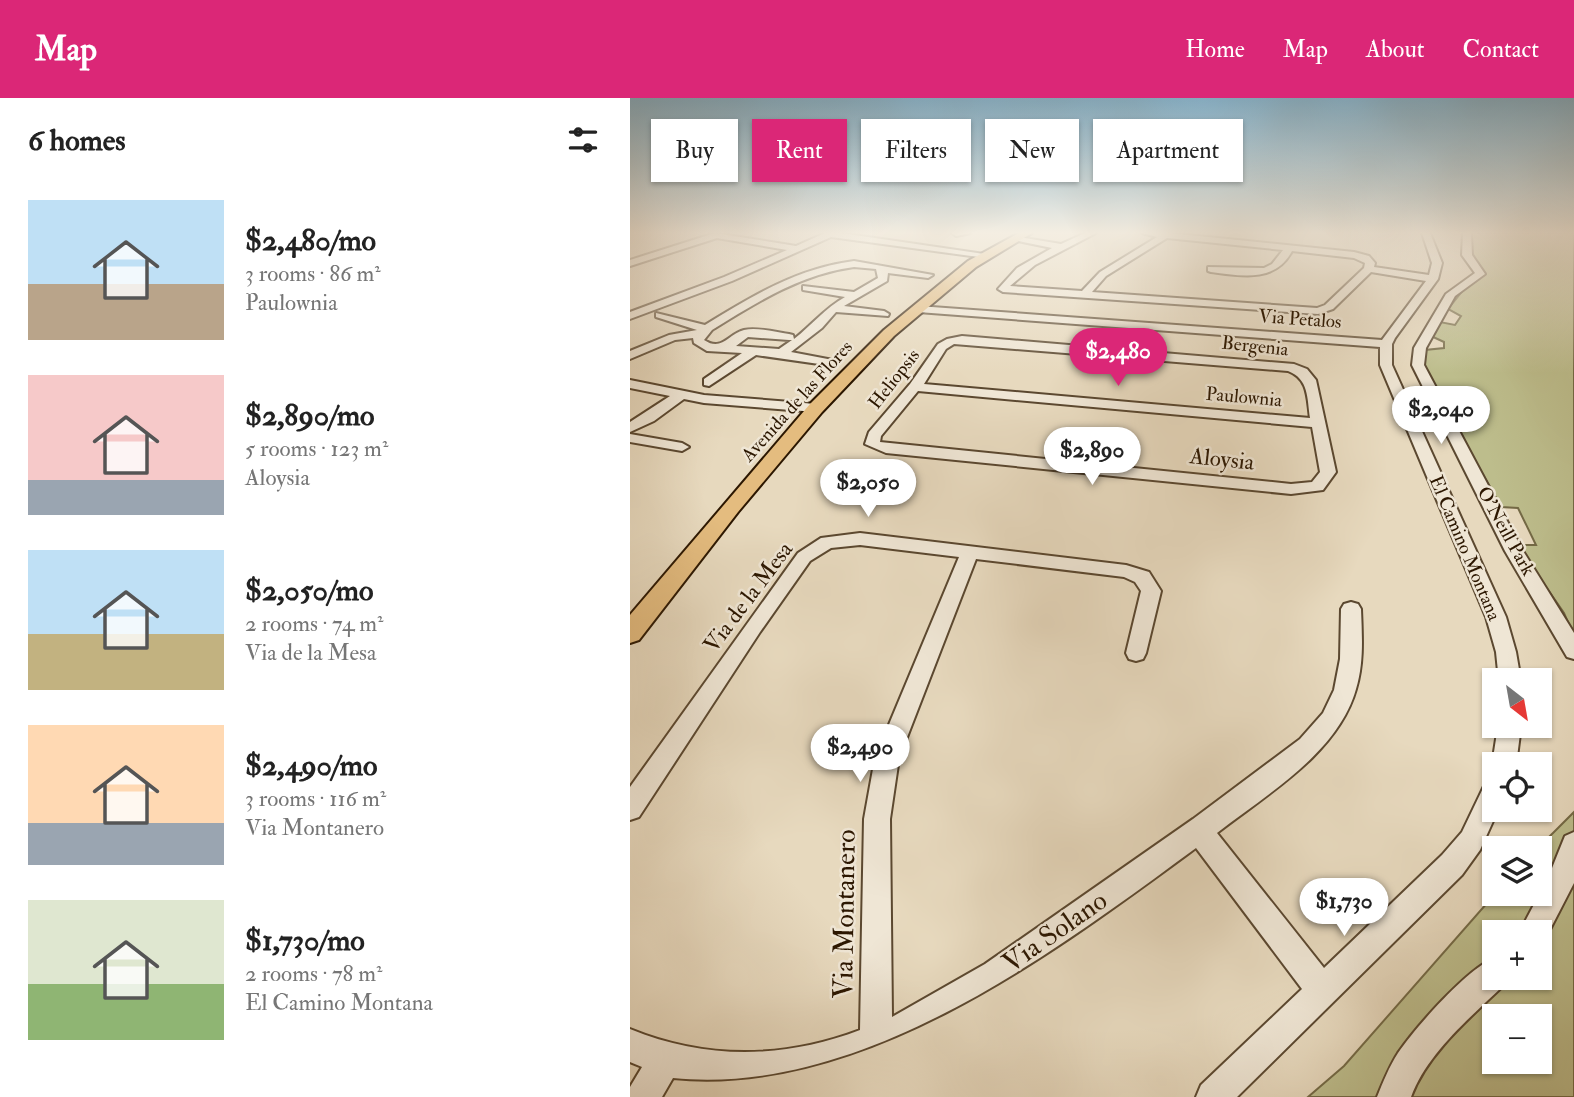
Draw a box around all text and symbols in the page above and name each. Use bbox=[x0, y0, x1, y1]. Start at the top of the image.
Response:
text: Map bbox=[35, 29, 97, 70]
text: Home bbox=[1185, 34, 1245, 65]
text: Map bbox=[1283, 34, 1328, 65]
text: About bbox=[1366, 34, 1425, 65]
text: Contact bbox=[1463, 34, 1539, 65]
chip: Buy bbox=[651, 119, 738, 182]
chip: Rent bbox=[752, 119, 847, 182]
chip: Filters bbox=[861, 119, 971, 182]
chip: New bbox=[985, 119, 1079, 182]
chip: Apartment bbox=[1093, 119, 1243, 182]
icon: filters bbox=[564, 121, 602, 159]
text: 6 homes bbox=[28, 122, 126, 159]
text: $2,480/mo bbox=[245, 222, 376, 259]
icon: home bbox=[84, 228, 168, 312]
text: 3 rooms · 86 m² bbox=[245, 259, 381, 288]
text: Paulownia bbox=[245, 288, 338, 317]
street label: Via Petalos bbox=[1258, 304, 1342, 334]
pin: $2,480 bbox=[1061, 328, 1175, 388]
street label: Bergenia bbox=[1220, 331, 1290, 361]
street label: Avenida de las Flores bbox=[735, 335, 858, 467]
text: $2,480 bbox=[1085, 336, 1151, 365]
street label: Heliopsis bbox=[863, 344, 926, 415]
street label: Paulownia bbox=[1205, 382, 1283, 412]
pin: $2,040 bbox=[1384, 386, 1498, 446]
text: $2,040 bbox=[1408, 394, 1474, 423]
text: $2,890/mo bbox=[245, 397, 375, 434]
icon: home bbox=[84, 403, 168, 487]
pin: $2,890 bbox=[1035, 428, 1149, 487]
text: 5 rooms · 123 m² bbox=[245, 434, 388, 463]
text: $2,890 bbox=[1060, 435, 1124, 464]
street label: Aloysia bbox=[1187, 441, 1256, 477]
pin: $2,050 bbox=[811, 460, 925, 519]
text: Aloysia bbox=[245, 463, 310, 492]
text: $2,050 bbox=[836, 467, 900, 496]
street label: El Camino Montana bbox=[1424, 472, 1506, 624]
street label: O'Neill Park bbox=[1472, 482, 1540, 580]
street label: Via de la Mesa bbox=[697, 535, 799, 658]
text: $2,050/mo bbox=[245, 572, 373, 609]
icon: home bbox=[84, 578, 168, 662]
text: 2 rooms · 74 m² bbox=[245, 609, 384, 638]
text: Via de la Mesa bbox=[245, 638, 376, 667]
north arrow bbox=[1482, 668, 1552, 738]
map controls bbox=[1482, 668, 1552, 1074]
pin: $2,490 bbox=[803, 724, 917, 784]
text: $2,490 bbox=[827, 732, 893, 761]
text: $2,490/mo bbox=[245, 747, 377, 784]
button: locate bbox=[1482, 752, 1552, 822]
icon: home bbox=[84, 753, 168, 837]
text: 3 rooms · 116 m² bbox=[245, 784, 386, 813]
text: Via Montanero bbox=[245, 813, 384, 842]
street label: Via Montanero bbox=[826, 829, 864, 999]
button: layers bbox=[1482, 836, 1552, 906]
pin: $1,730 bbox=[1287, 878, 1401, 938]
street label: Via Solano bbox=[996, 883, 1114, 981]
text: $1,730 bbox=[1316, 886, 1373, 915]
button: + bbox=[1482, 920, 1552, 990]
text: $1,730/mo bbox=[245, 922, 365, 959]
icon: home bbox=[84, 928, 168, 1012]
text: 2 rooms · 78 m² bbox=[245, 959, 383, 988]
text: El Camino Montana bbox=[245, 988, 433, 1017]
button: − bbox=[1482, 1004, 1552, 1074]

